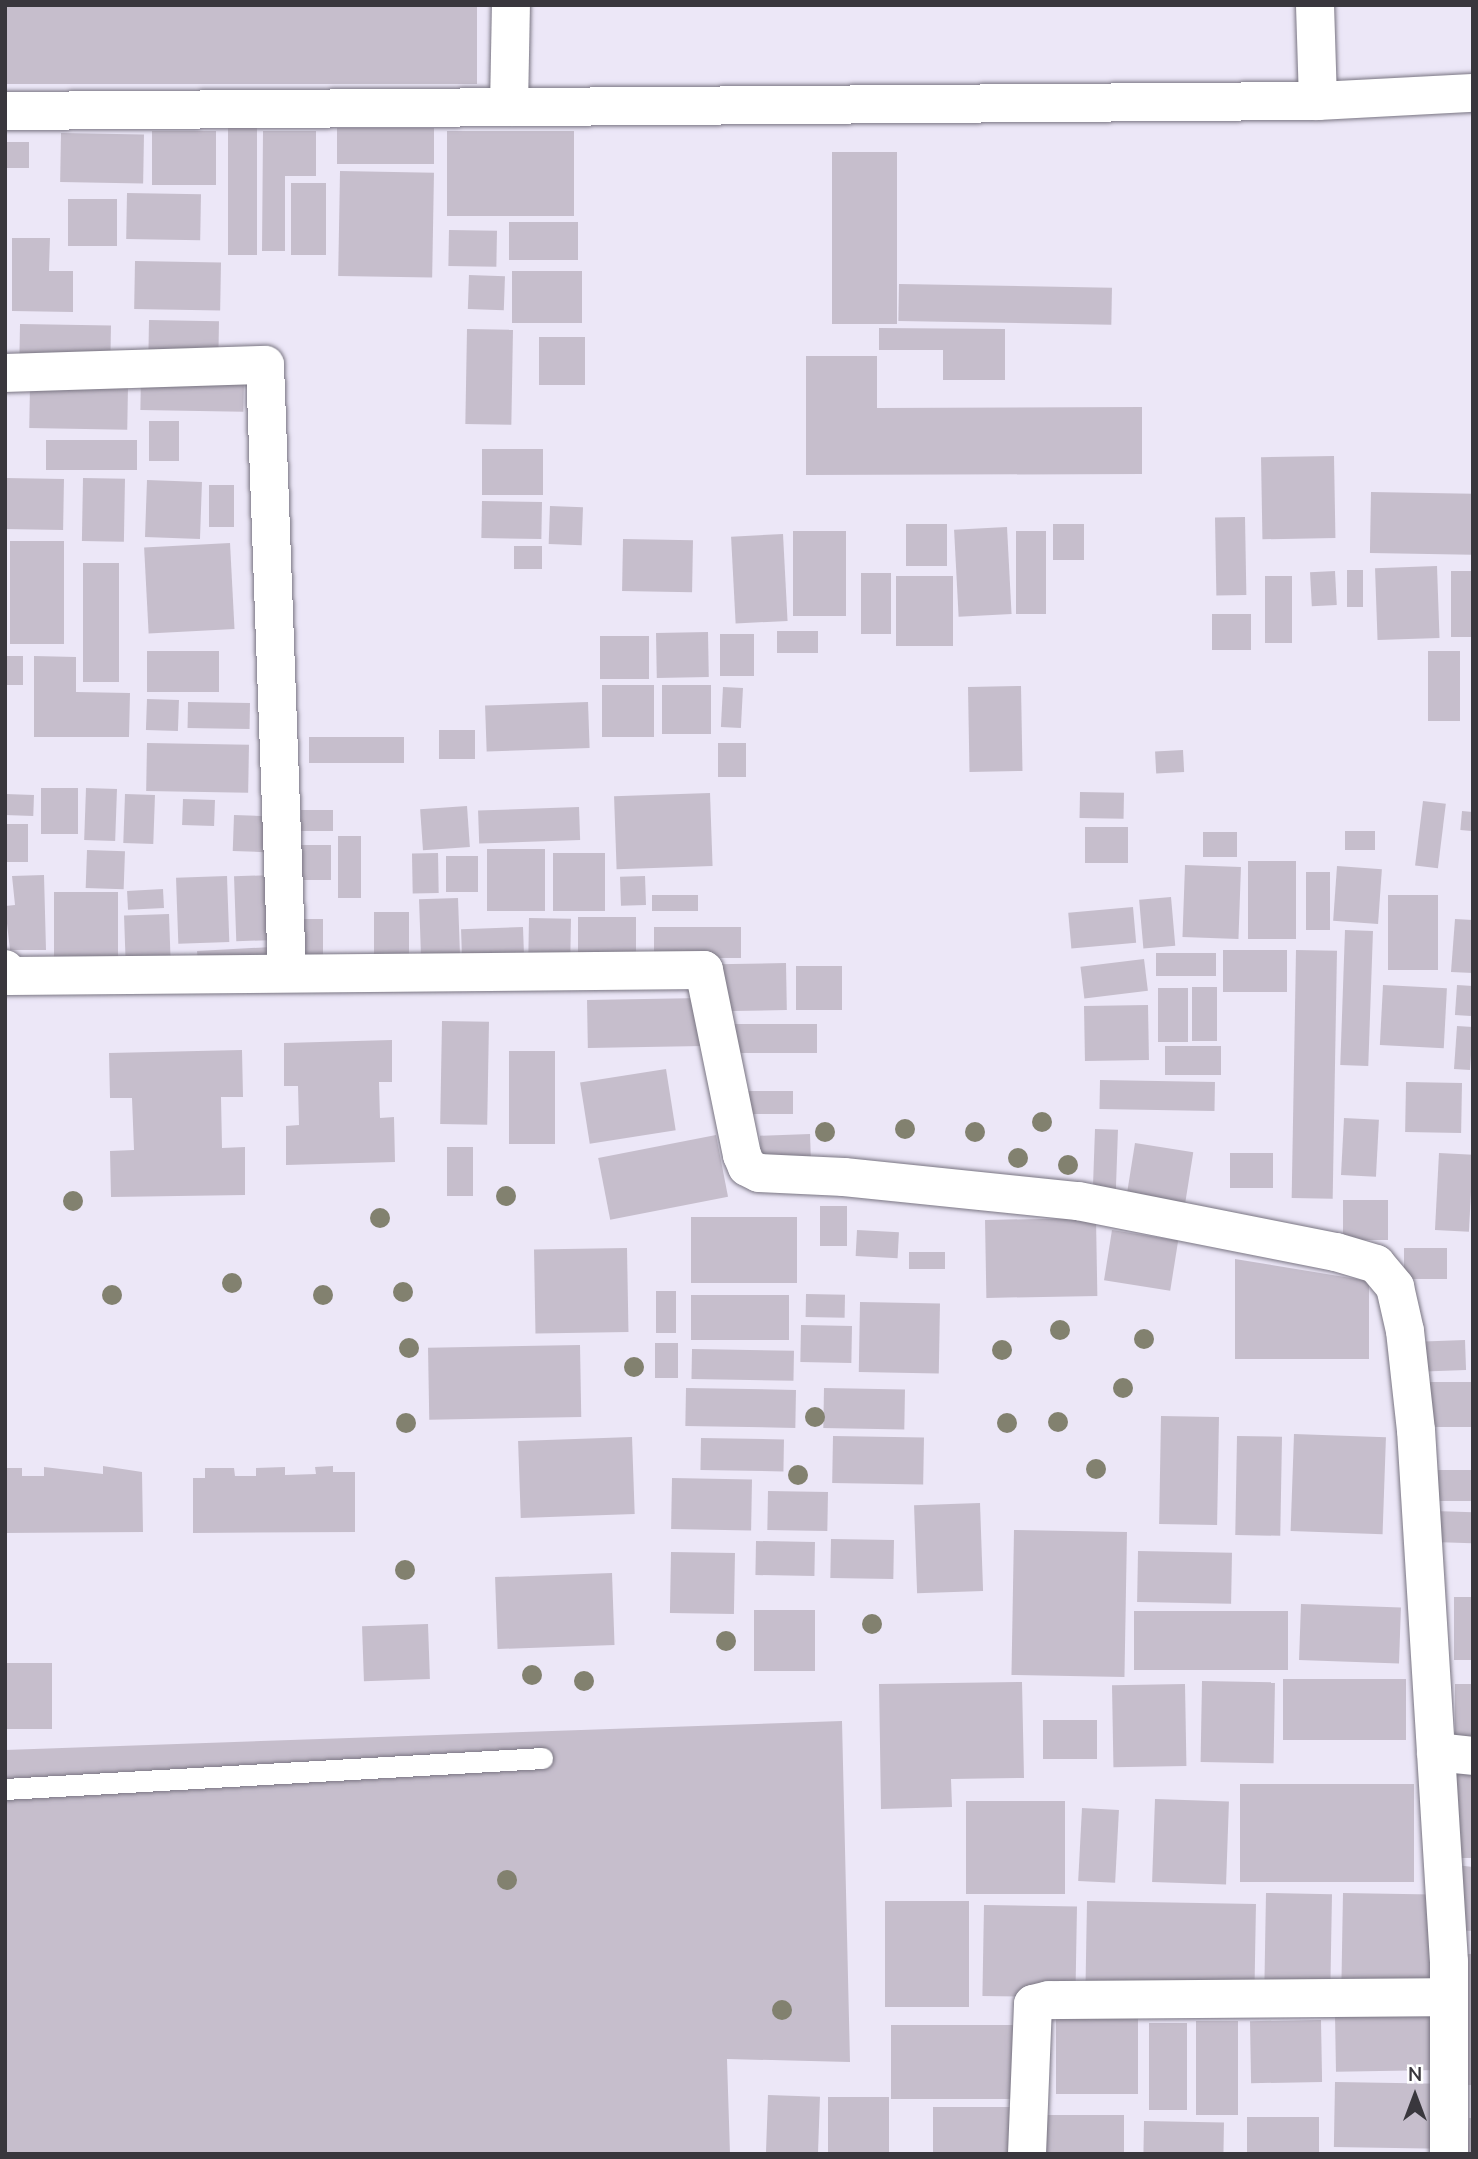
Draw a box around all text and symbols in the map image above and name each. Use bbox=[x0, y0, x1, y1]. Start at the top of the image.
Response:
north arrow bbox=[1380, 2061, 1450, 2131]
text: N bbox=[1408, 2062, 1422, 2088]

